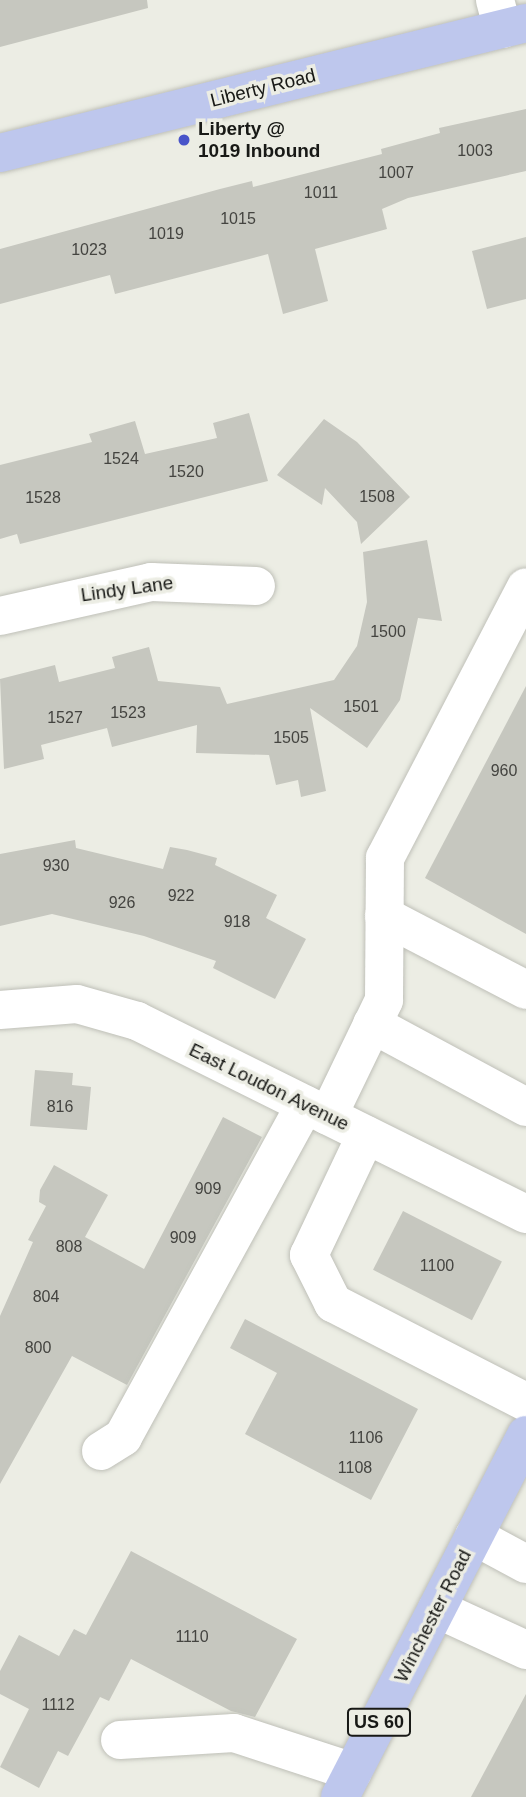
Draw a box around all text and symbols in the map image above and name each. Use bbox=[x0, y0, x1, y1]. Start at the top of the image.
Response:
street label: Liberty Road bbox=[208, 64, 318, 112]
place label: Liberty @ 1019 Inbound bbox=[198, 118, 320, 162]
marker: Liberty @ 1019 Inbound bbox=[176, 132, 192, 148]
house number: 1003 bbox=[457, 141, 493, 161]
house number: 1007 bbox=[378, 163, 414, 183]
house number: 1011 bbox=[304, 183, 338, 203]
house number: 1015 bbox=[220, 209, 256, 229]
house number: 1019 bbox=[148, 224, 184, 244]
house number: 1023 bbox=[71, 240, 107, 260]
house number: 1524 bbox=[103, 449, 139, 469]
house number: 1520 bbox=[168, 462, 204, 482]
house number: 1508 bbox=[359, 487, 395, 507]
house number: 1528 bbox=[25, 488, 61, 508]
street label: Lindy Lane bbox=[79, 571, 175, 607]
house number: 1500 bbox=[370, 622, 406, 642]
house number: 1501 bbox=[343, 697, 379, 717]
house number: 1523 bbox=[110, 703, 146, 723]
house number: 1527 bbox=[47, 708, 83, 728]
house number: 1505 bbox=[273, 728, 309, 748]
house number: 960 bbox=[491, 761, 517, 781]
house number: 930 bbox=[43, 856, 69, 876]
house number: 922 bbox=[168, 886, 194, 906]
house number: 926 bbox=[109, 893, 135, 913]
house number: 918 bbox=[224, 912, 250, 932]
street label: East Loudon Avenue bbox=[185, 1038, 353, 1136]
house number: 816 bbox=[47, 1097, 73, 1117]
house number: 909 bbox=[195, 1179, 221, 1199]
house number: 909 bbox=[170, 1228, 196, 1248]
house number: 808 bbox=[56, 1237, 82, 1257]
house number: 1100 bbox=[420, 1256, 454, 1276]
house number: 804 bbox=[33, 1287, 59, 1307]
house number: 800 bbox=[25, 1338, 51, 1358]
house number: 1106 bbox=[349, 1428, 383, 1448]
house number: 1108 bbox=[338, 1458, 372, 1478]
street label: Winchester Road bbox=[390, 1546, 476, 1686]
house number: 1110 bbox=[175, 1627, 209, 1647]
house number: 1112 bbox=[41, 1695, 75, 1715]
road number: US 60 bbox=[346, 1708, 412, 1736]

